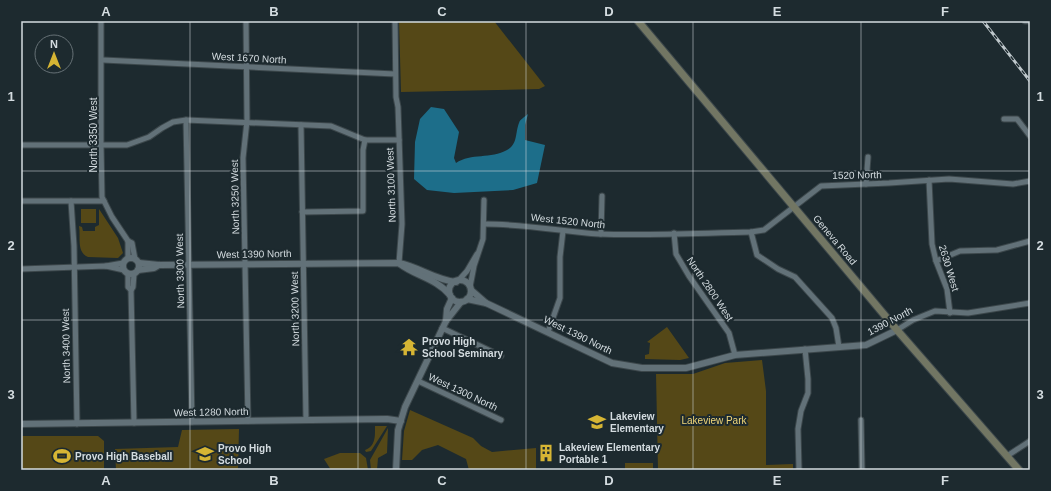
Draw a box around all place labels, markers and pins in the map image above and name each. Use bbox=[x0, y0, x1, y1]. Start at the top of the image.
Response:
place label: Provo High School Seminary bbox=[422, 336, 504, 359]
temple icon: Provo High School Seminary bbox=[399, 337, 419, 357]
place label: Lakeview Elementary bbox=[610, 411, 664, 434]
school or university icon: Lakeview Elementary bbox=[587, 412, 607, 432]
place label: Lakeview Elementary Portable 1 bbox=[559, 442, 661, 465]
place label: Provo High School bbox=[218, 443, 271, 466]
building icon: Lakeview Elementary Portable 1 bbox=[536, 443, 556, 463]
school or university icon: Provo High School bbox=[195, 444, 215, 464]
sports icon: Provo High Baseball bbox=[52, 446, 72, 466]
place label: Provo High Baseball bbox=[75, 451, 172, 462]

